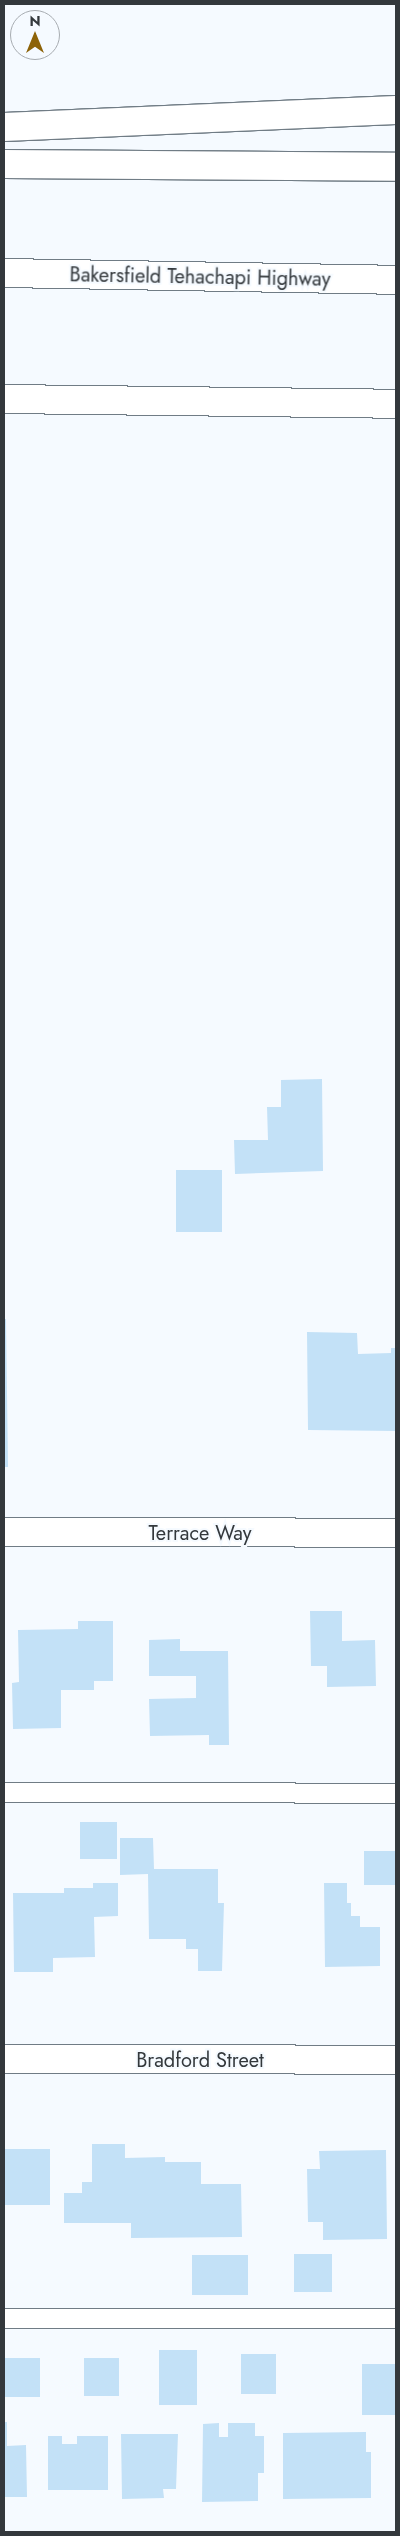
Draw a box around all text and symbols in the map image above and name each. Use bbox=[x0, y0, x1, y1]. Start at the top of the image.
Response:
north arrow bbox=[10, 10, 60, 60]
text: N bbox=[29, 11, 41, 31]
street label: Bakersfield Tehachapi Highway bbox=[69, 263, 331, 291]
street label: Terrace Way bbox=[149, 1521, 251, 1545]
street label: Bradford Street bbox=[136, 2048, 264, 2072]

